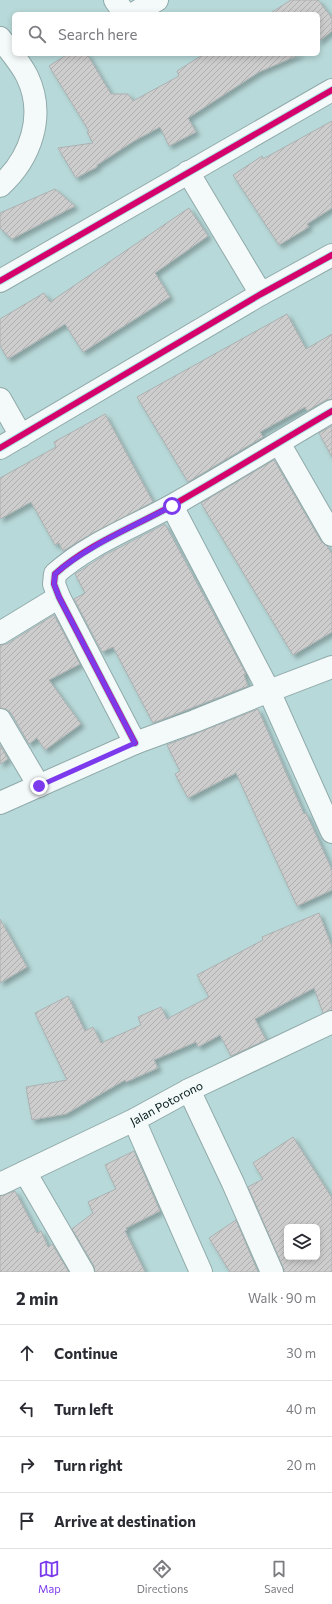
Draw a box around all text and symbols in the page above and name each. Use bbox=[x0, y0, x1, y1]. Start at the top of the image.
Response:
search box bbox=[12, 12, 320, 56]
icon: search bbox=[26, 23, 48, 45]
text: Search here bbox=[58, 25, 137, 43]
route start bbox=[163, 497, 181, 515]
route end bbox=[30, 777, 48, 795]
street label: Jalan Potorono bbox=[128, 1078, 205, 1129]
map controls bbox=[284, 1224, 320, 1260]
button: layers bbox=[284, 1224, 320, 1260]
text: 2 min bbox=[16, 1288, 58, 1309]
text: Walk · 90 m bbox=[248, 1290, 316, 1306]
icon: ahead bbox=[16, 1342, 38, 1364]
text: Continue bbox=[54, 1344, 118, 1362]
text: 30 m bbox=[286, 1345, 316, 1361]
icon: left bbox=[16, 1398, 38, 1420]
text: Turn left bbox=[54, 1400, 113, 1418]
text: 40 m bbox=[286, 1401, 316, 1417]
icon: right bbox=[16, 1454, 38, 1476]
text: Turn right bbox=[54, 1456, 123, 1474]
text: 20 m bbox=[287, 1457, 316, 1473]
icon: arrive bbox=[16, 1510, 38, 1532]
text: Arrive at destination bbox=[54, 1512, 196, 1530]
tab: Map bbox=[38, 1558, 61, 1595]
tab: Directions bbox=[137, 1558, 188, 1595]
tab: Saved bbox=[264, 1558, 294, 1595]

